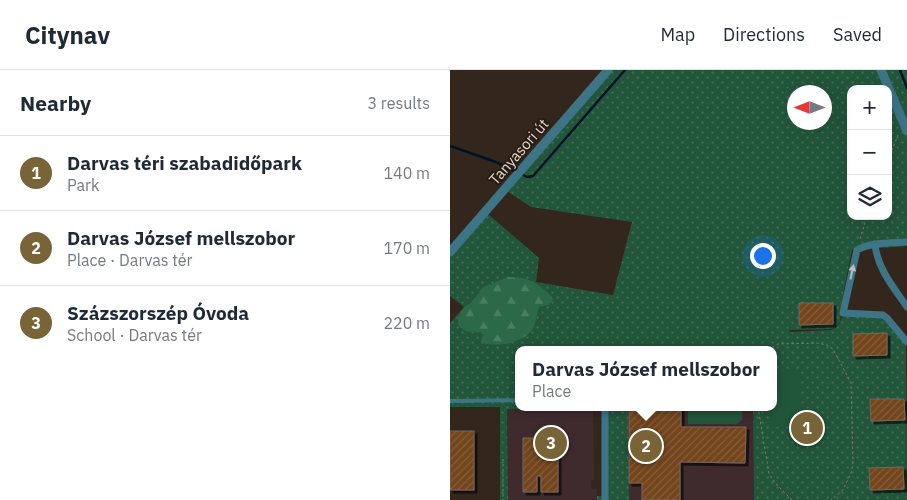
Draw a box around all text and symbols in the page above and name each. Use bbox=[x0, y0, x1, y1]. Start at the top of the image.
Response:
text: Citynav bbox=[25, 19, 110, 51]
text: Map bbox=[660, 23, 695, 46]
text: Directions bbox=[723, 23, 805, 46]
text: Saved bbox=[833, 23, 882, 46]
north arrow bbox=[787, 85, 832, 130]
map controls bbox=[847, 85, 892, 220]
button: + bbox=[847, 85, 892, 130]
text: Nearby bbox=[20, 89, 91, 117]
text: 3 results bbox=[367, 93, 430, 113]
street label: Tanyasori út bbox=[485, 115, 553, 189]
button: − bbox=[847, 130, 892, 175]
text: Darvas téri szabadidőpark bbox=[67, 151, 302, 175]
text: 1 bbox=[31, 163, 41, 183]
text: 140 m bbox=[383, 163, 430, 183]
text: Park bbox=[67, 175, 99, 195]
button: layers bbox=[847, 175, 892, 220]
text: Darvas József mellszobor bbox=[67, 226, 295, 250]
text: 2 bbox=[31, 238, 41, 258]
text: 170 m bbox=[383, 238, 430, 258]
your location bbox=[750, 243, 776, 269]
text: Place · Darvas tér bbox=[67, 250, 192, 270]
one-way arrow bbox=[848, 265, 856, 280]
text: Százszorszép Óvoda bbox=[67, 301, 249, 325]
text: 3 bbox=[31, 313, 41, 333]
text: 220 m bbox=[383, 313, 430, 333]
text: School · Darvas tér bbox=[67, 325, 202, 345]
popup bbox=[515, 346, 777, 411]
text: Darvas József mellszobor bbox=[532, 357, 760, 381]
text: Place bbox=[532, 381, 571, 401]
pin: 1 bbox=[791, 409, 823, 447]
pin: 3 bbox=[535, 424, 567, 462]
pin: 2 bbox=[630, 427, 662, 465]

